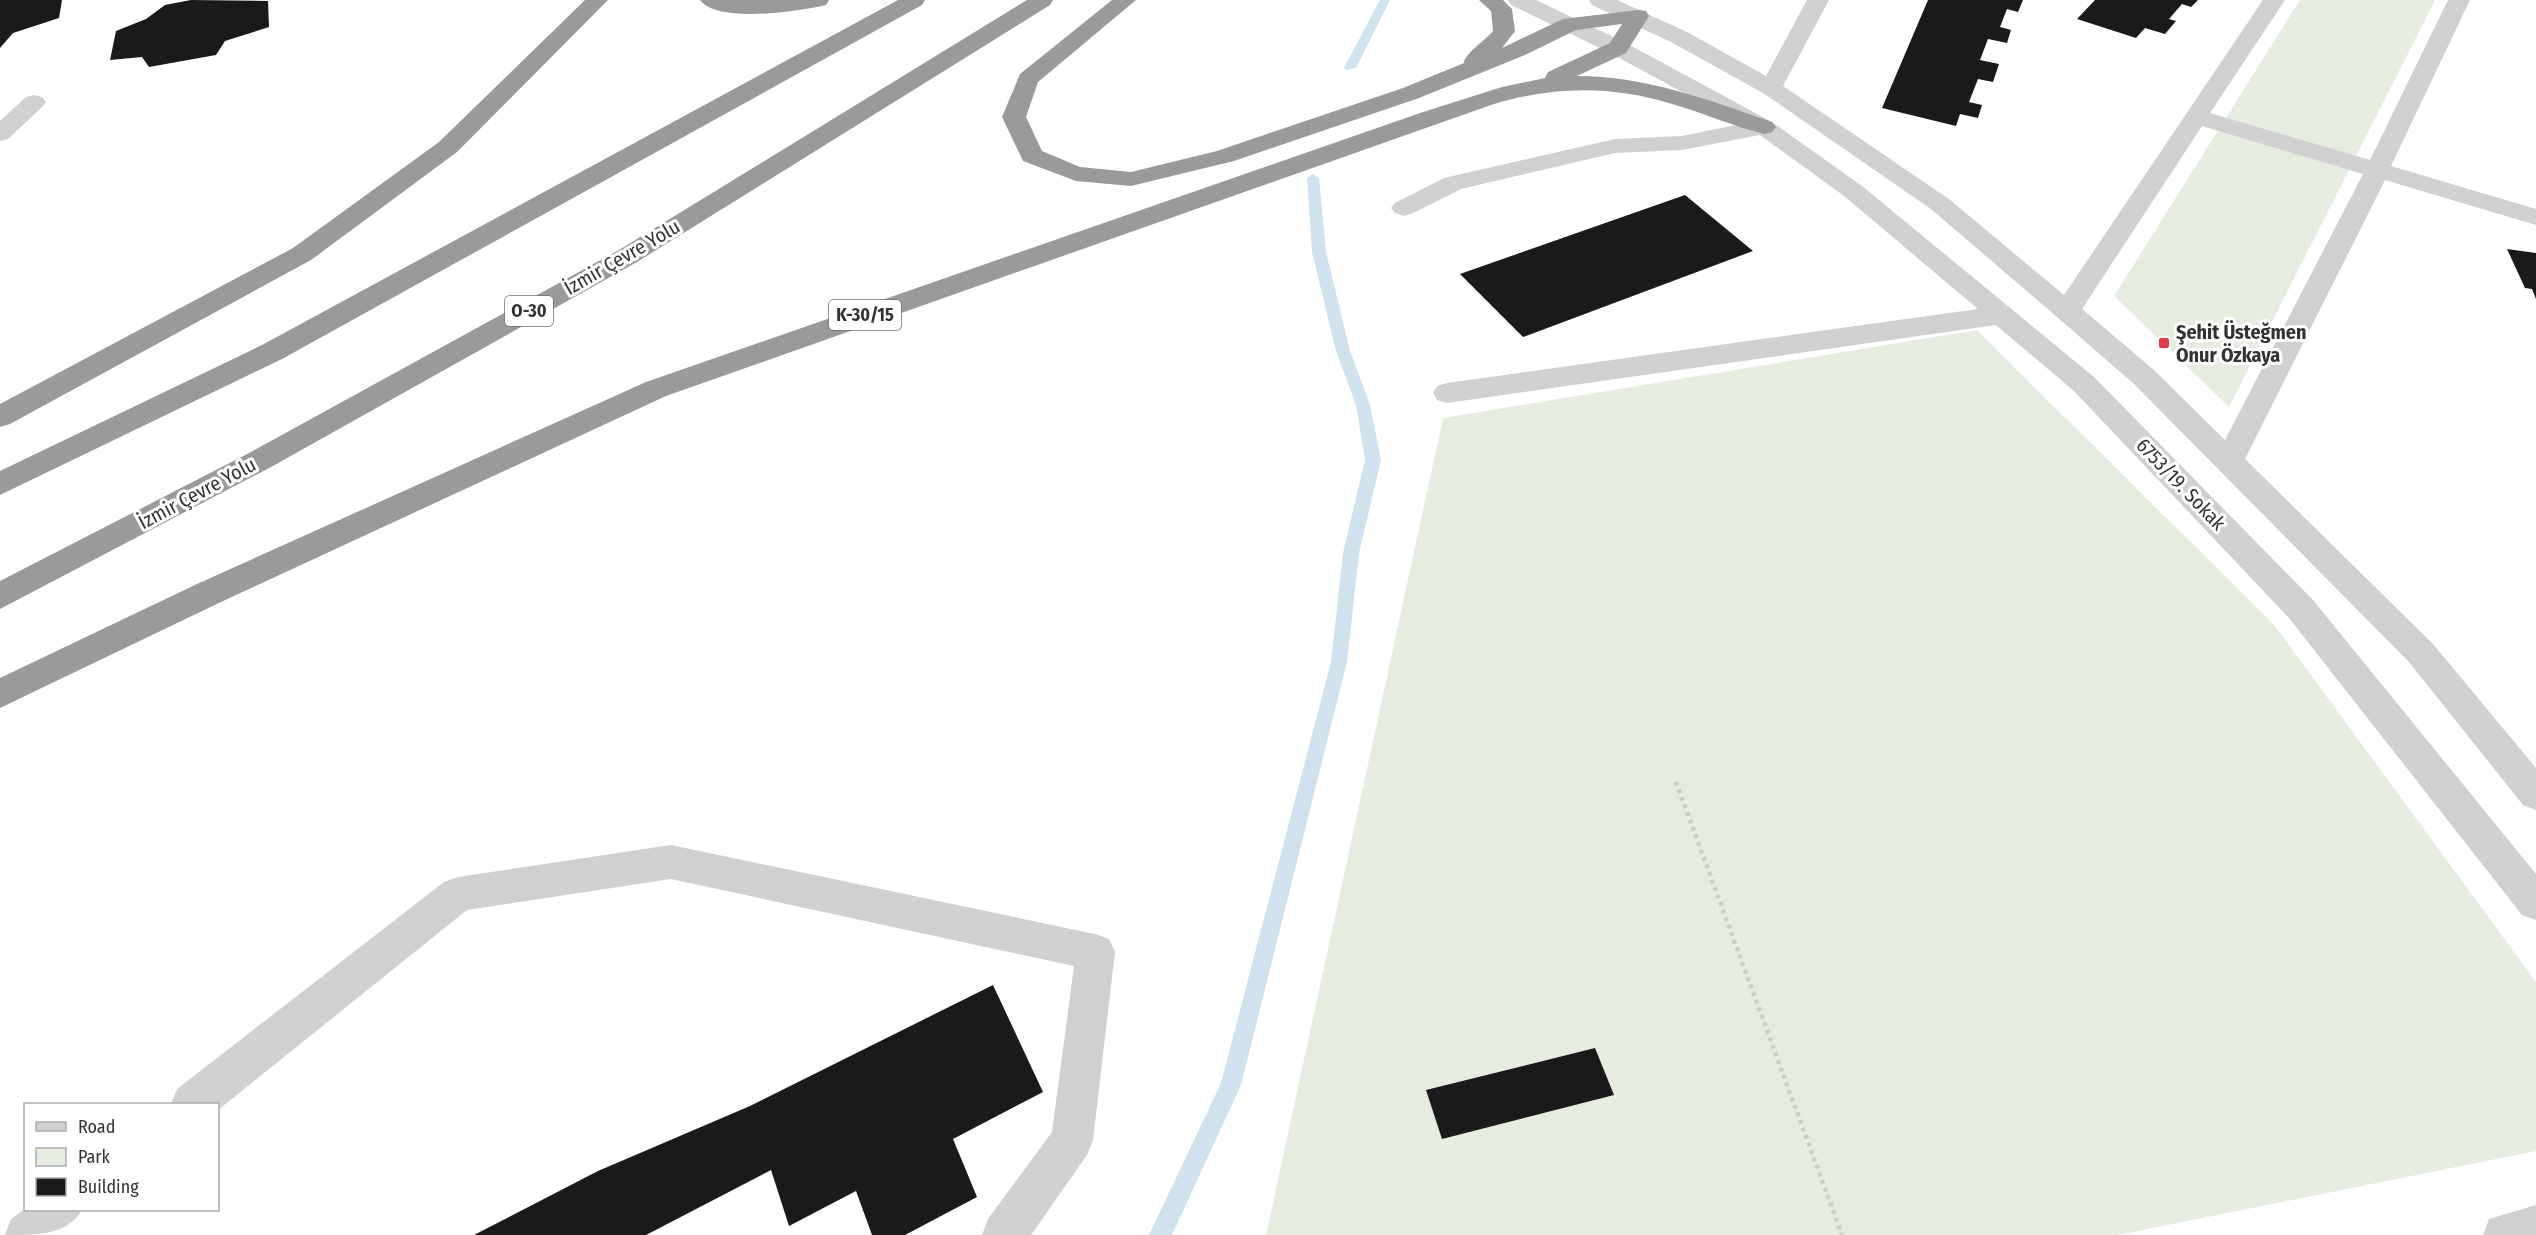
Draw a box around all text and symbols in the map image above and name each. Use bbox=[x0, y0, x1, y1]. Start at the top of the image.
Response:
street label: İzmir Çevre Yolu bbox=[560, 214, 685, 301]
road number: O-30 bbox=[505, 296, 553, 326]
road number: K-30/15 bbox=[829, 300, 901, 330]
place label: Şehit Üsteğmen Onur Özkaya bbox=[2176, 320, 2306, 367]
marker: Şehit Üsteğmen Onur Özkaya bbox=[2157, 336, 2171, 350]
street label: 6753/19. Sokak bbox=[2131, 433, 2231, 535]
street label: İzmir Çevre Yolu bbox=[134, 452, 260, 535]
legend bbox=[24, 1103, 219, 1211]
text: Road bbox=[78, 1116, 115, 1138]
text: Park bbox=[78, 1146, 111, 1168]
text: Building bbox=[78, 1176, 139, 1198]

